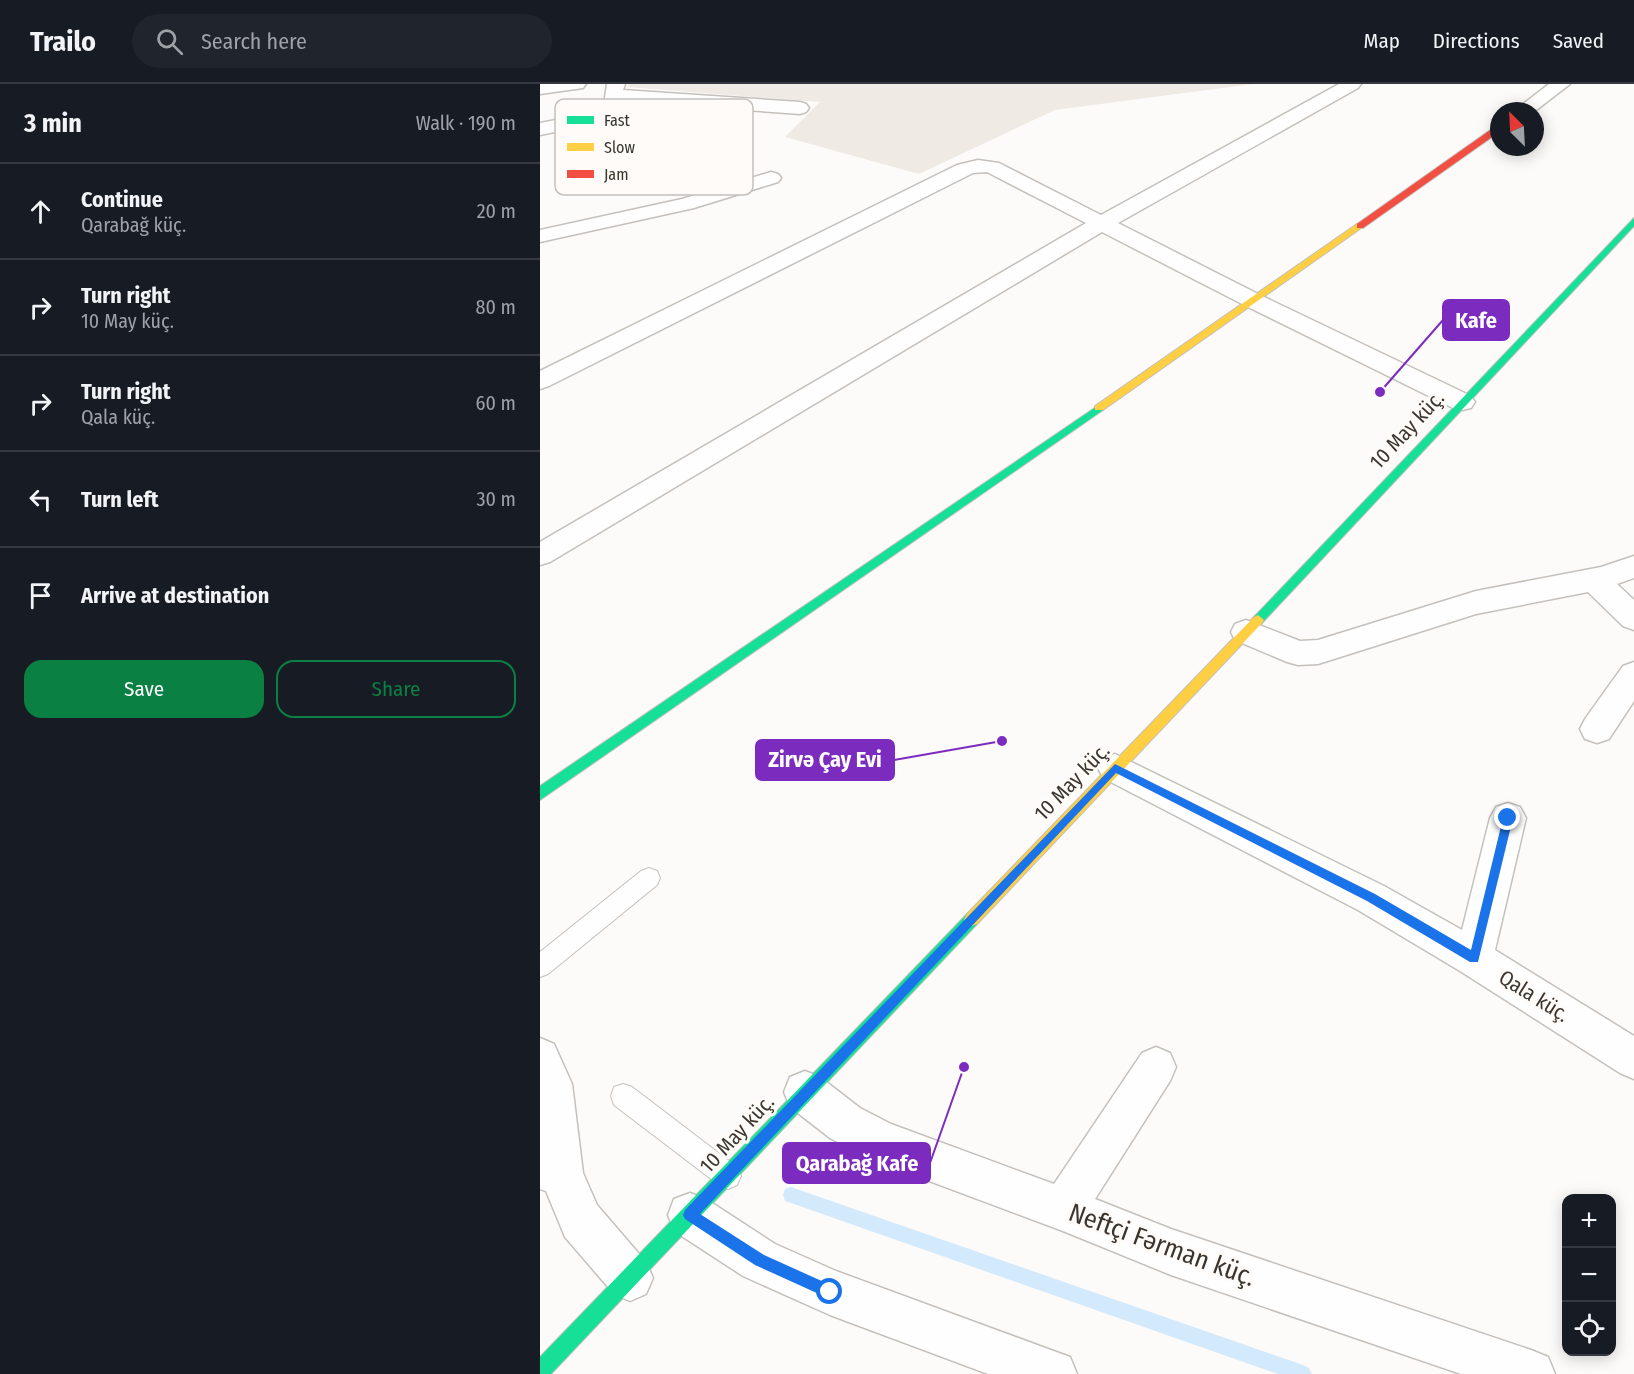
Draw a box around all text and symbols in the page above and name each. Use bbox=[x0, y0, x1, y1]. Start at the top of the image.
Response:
search box bbox=[132, 14, 552, 68]
text: Trailo bbox=[30, 25, 96, 58]
icon: search bbox=[153, 25, 186, 58]
text: Search here bbox=[201, 28, 307, 55]
text: Map bbox=[1363, 28, 1400, 54]
text: Directions bbox=[1433, 28, 1520, 54]
text: Saved bbox=[1553, 28, 1604, 54]
legend bbox=[555, 99, 753, 195]
north arrow bbox=[1490, 102, 1544, 156]
text: 3 min bbox=[24, 108, 82, 139]
text: Walk · 190 m bbox=[416, 111, 516, 135]
text: Fast bbox=[604, 111, 631, 130]
text: Slow bbox=[604, 138, 635, 157]
text: Jam bbox=[604, 165, 629, 184]
text: Continue bbox=[81, 186, 163, 213]
icon: ahead bbox=[24, 195, 57, 228]
text: 20 m bbox=[477, 199, 516, 223]
text: Qarabağ küç. bbox=[81, 213, 186, 237]
text: Turn right bbox=[81, 282, 170, 309]
icon: right bbox=[24, 291, 57, 324]
text: 80 m bbox=[476, 295, 516, 319]
callout: Kafe bbox=[1443, 300, 1509, 340]
text: Kafe bbox=[1455, 307, 1497, 334]
text: 10 May küç. bbox=[81, 309, 174, 333]
text: Turn right bbox=[81, 378, 170, 405]
street label: 10 May küç. bbox=[1364, 385, 1450, 475]
icon: right bbox=[24, 387, 57, 420]
text: 60 m bbox=[476, 391, 516, 415]
text: Qala küç. bbox=[81, 405, 155, 429]
icon: left bbox=[24, 483, 57, 516]
text: Turn left bbox=[81, 486, 159, 513]
text: 30 m bbox=[476, 487, 516, 511]
icon: arrive bbox=[24, 579, 57, 612]
text: Arrive at destination bbox=[81, 582, 269, 609]
button: Save bbox=[24, 660, 264, 718]
button: Share bbox=[276, 660, 516, 718]
street label: 10 May küç. bbox=[1029, 738, 1115, 826]
callout: Zirvə Çay Evi bbox=[756, 740, 894, 780]
text: Zirvə Çay Evi bbox=[768, 746, 882, 773]
route end bbox=[1494, 804, 1520, 830]
street label: Qala küç. bbox=[1494, 964, 1574, 1028]
street label: 10 May küç. bbox=[694, 1089, 780, 1179]
callout: Qarabağ Kafe bbox=[783, 1143, 930, 1183]
text: Qarabağ Kafe bbox=[796, 1150, 918, 1177]
map controls bbox=[1562, 1194, 1616, 1356]
button: + bbox=[1562, 1194, 1616, 1248]
street label: Neftçi Fərman küç. bbox=[1065, 1197, 1259, 1293]
button: − bbox=[1562, 1248, 1616, 1302]
route start bbox=[816, 1278, 842, 1304]
button: locate bbox=[1562, 1302, 1616, 1356]

